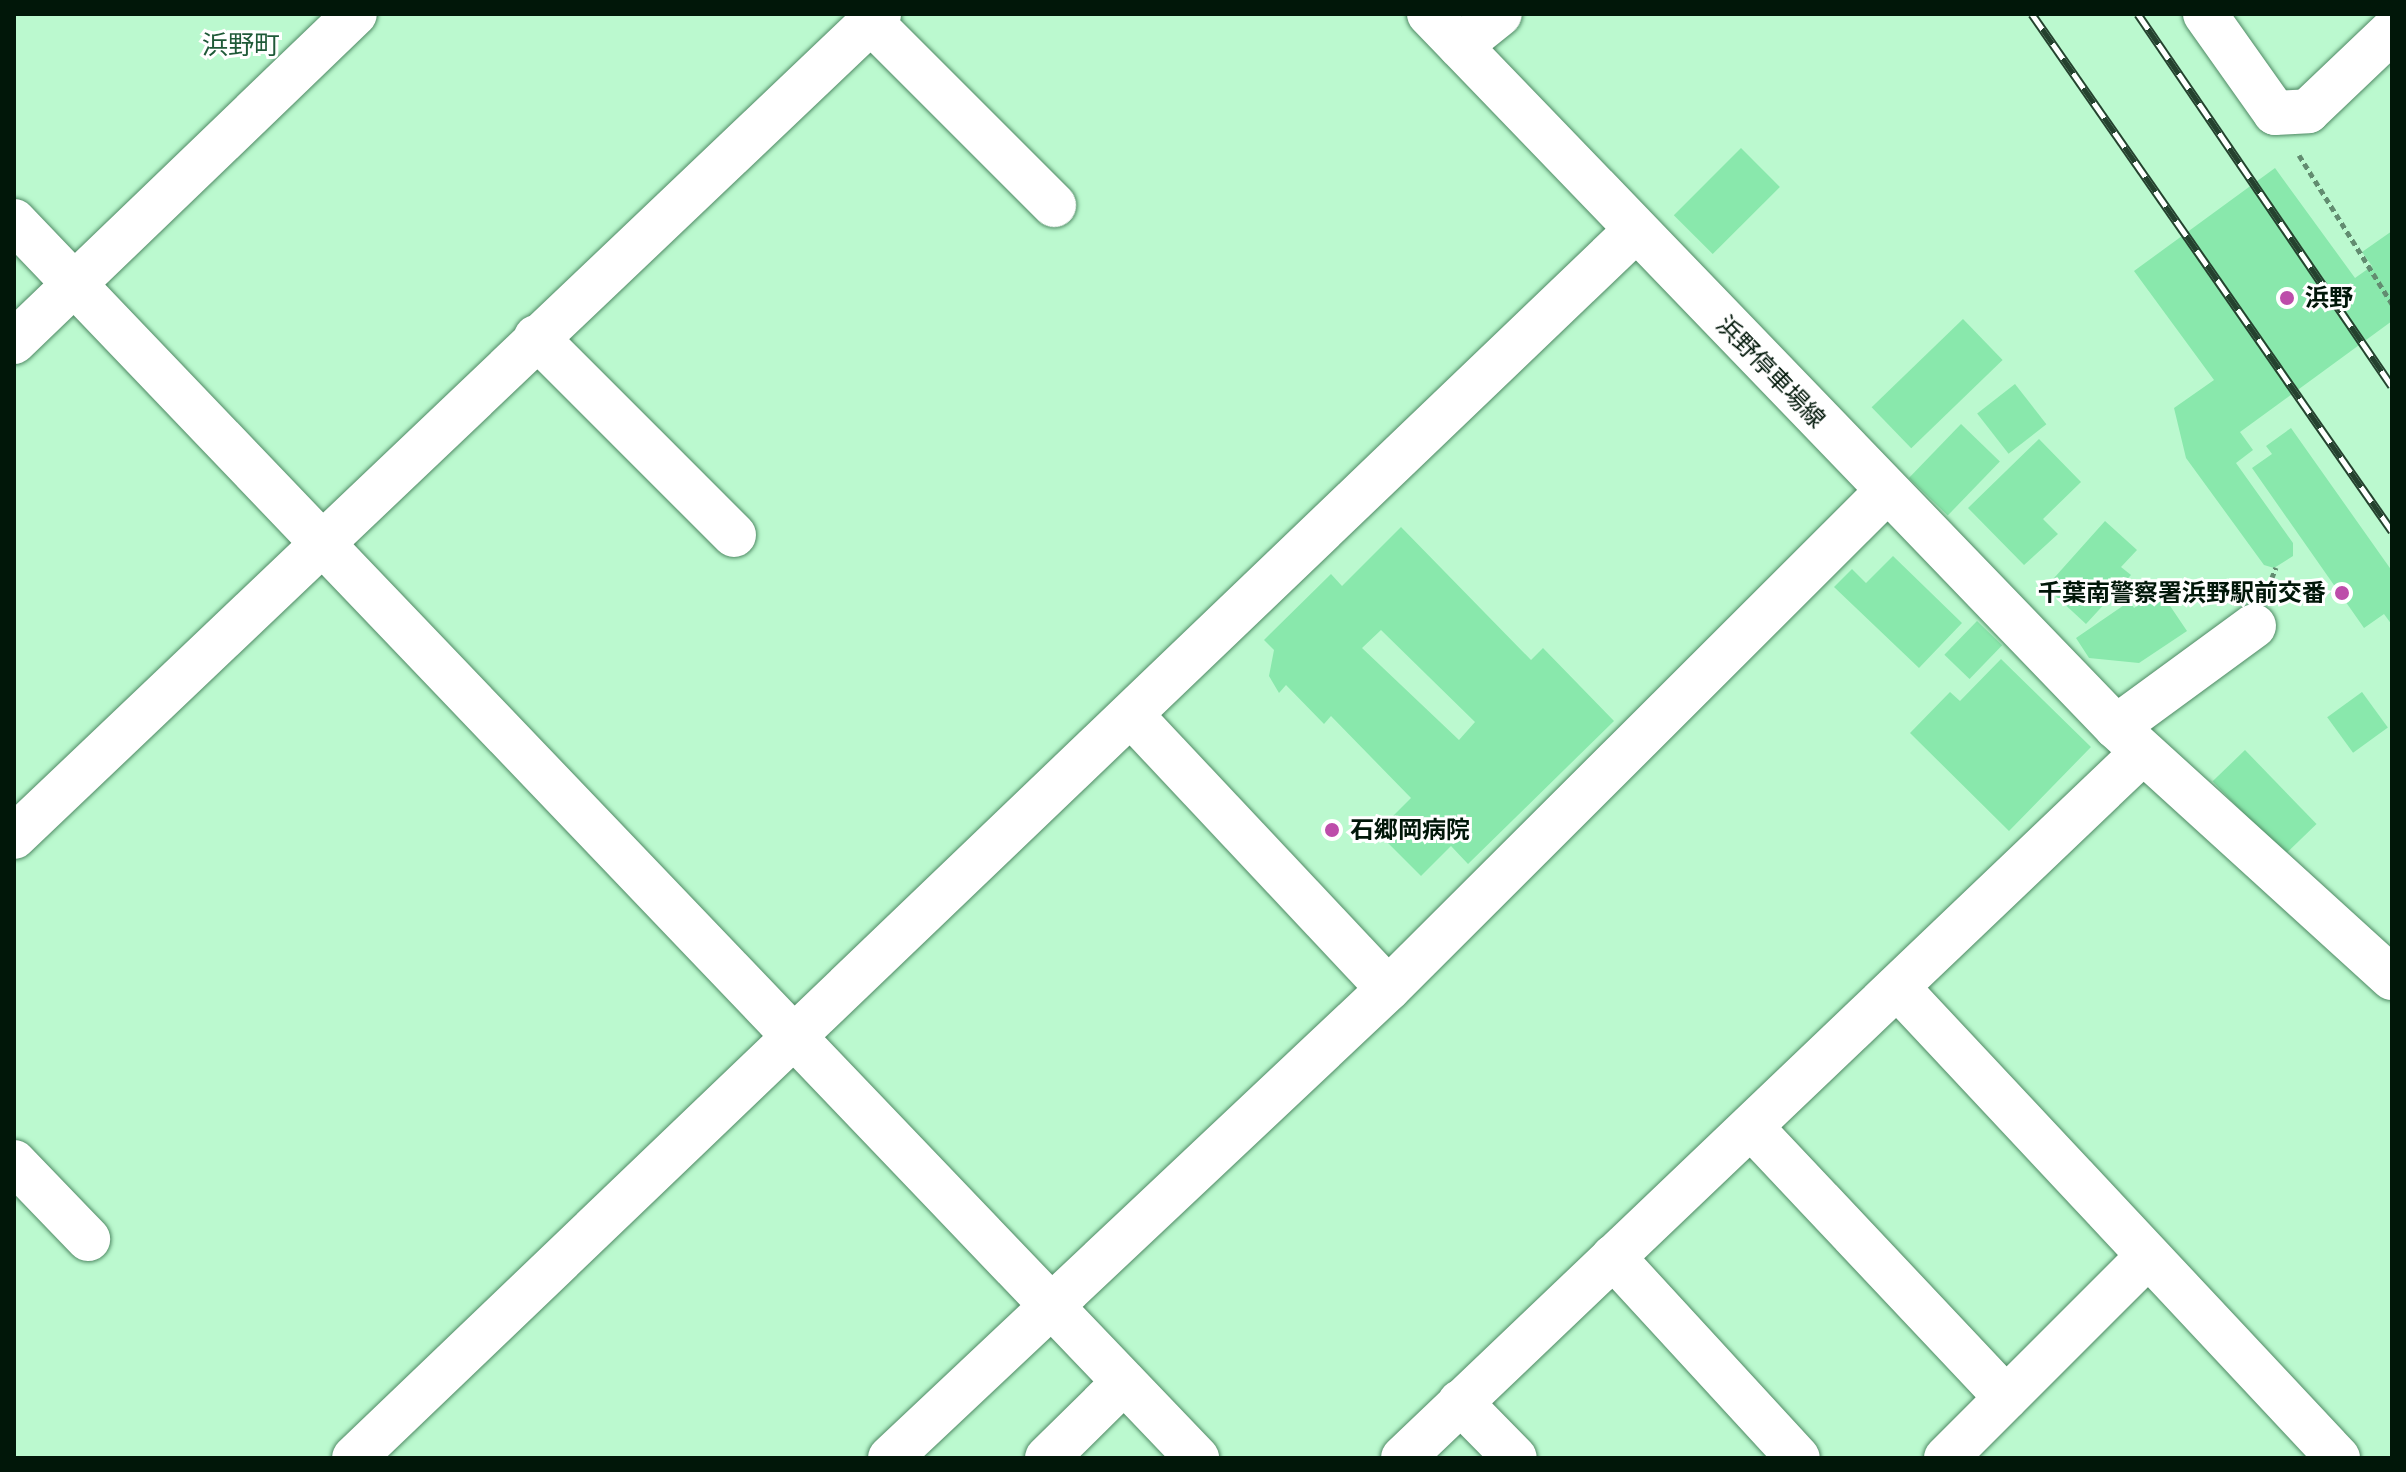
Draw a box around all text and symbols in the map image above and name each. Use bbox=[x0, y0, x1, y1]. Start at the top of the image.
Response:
district label: 浜野町 bbox=[202, 30, 280, 62]
place label: 浜野 bbox=[2305, 284, 2353, 312]
marker: 浜野 bbox=[2276, 287, 2298, 309]
street label: 浜野停車場線 bbox=[1711, 310, 1831, 434]
place label: 千葉南警察署浜野駅前交番 bbox=[2038, 579, 2326, 607]
marker: 千葉南警察署浜野駅前交番 bbox=[2333, 584, 2351, 602]
place label: 石郷岡病院 bbox=[1350, 816, 1470, 844]
marker: 石郷岡病院 bbox=[1321, 819, 1343, 841]

